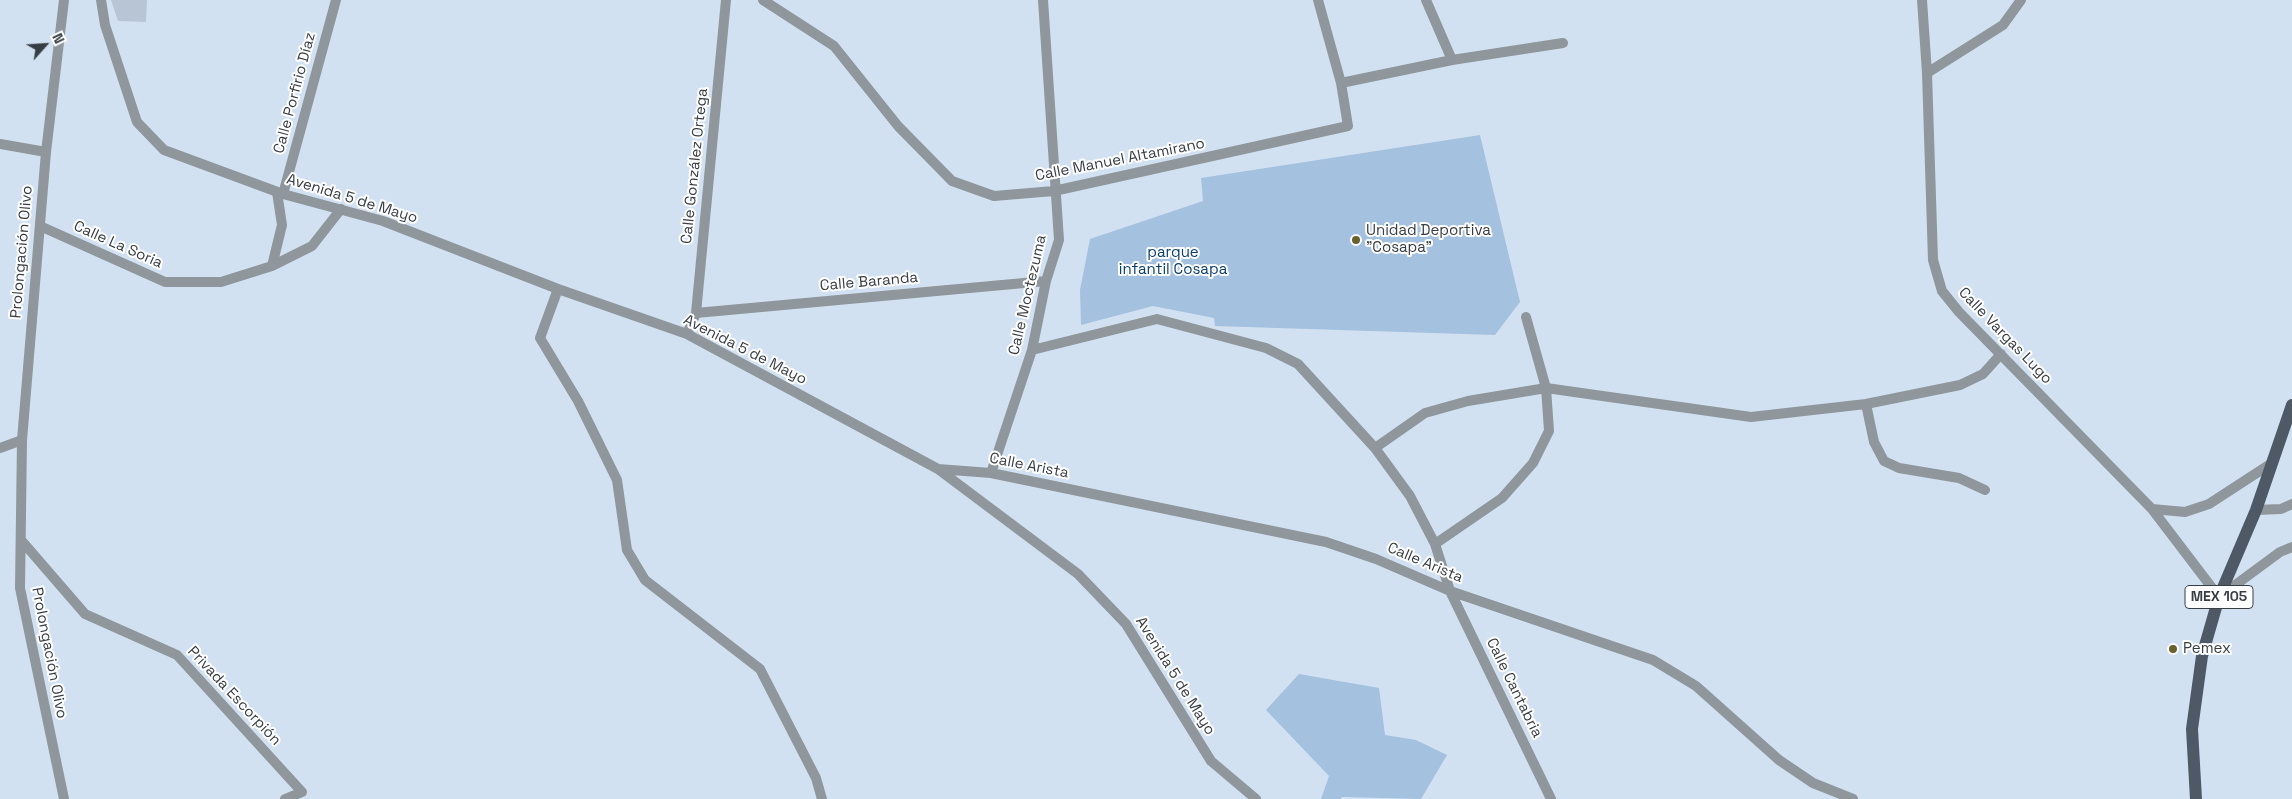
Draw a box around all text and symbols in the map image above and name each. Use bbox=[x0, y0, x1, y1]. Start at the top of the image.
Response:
north arrow bbox=[20, 20, 70, 70]
text: N bbox=[48, 30, 69, 47]
street label: Calle Porfirio Díaz bbox=[270, 31, 320, 155]
street label: Calle González Ortega bbox=[678, 87, 712, 245]
street label: Calle Manuel Altamirano bbox=[1034, 135, 1206, 185]
street label: Avenida 5 de Mayo bbox=[284, 171, 420, 227]
street label: Prolongación Olivo bbox=[7, 185, 37, 319]
street label: Calle La Soria bbox=[71, 217, 165, 273]
place label: Unidad Deportiva "Cosapa" bbox=[1366, 222, 1491, 257]
street label: Calle Moctezuma bbox=[1005, 233, 1051, 357]
marker: Unidad Deportiva "Cosapa" bbox=[1350, 234, 1362, 246]
park label: parque infantil Cosapa bbox=[1119, 244, 1227, 279]
street label: Calle Baranda bbox=[819, 269, 919, 295]
street label: Calle Vargas Lugo bbox=[1954, 284, 2056, 388]
street label: Avenida 5 de Mayo bbox=[680, 311, 810, 389]
street label: Calle Arista bbox=[988, 450, 1070, 482]
street label: Calle Arista bbox=[1385, 539, 1465, 587]
street label: Prolongación Olivo bbox=[27, 586, 71, 720]
road number: MEX 105 bbox=[2185, 586, 2253, 608]
street label: Avenida 5 de Mayo bbox=[1131, 614, 1219, 738]
street label: Calle Cantabria bbox=[1482, 635, 1546, 741]
place label: Pemex bbox=[2183, 640, 2231, 658]
street label: Privada Escorpión bbox=[183, 643, 285, 749]
marker: Pemex bbox=[2167, 643, 2179, 655]

